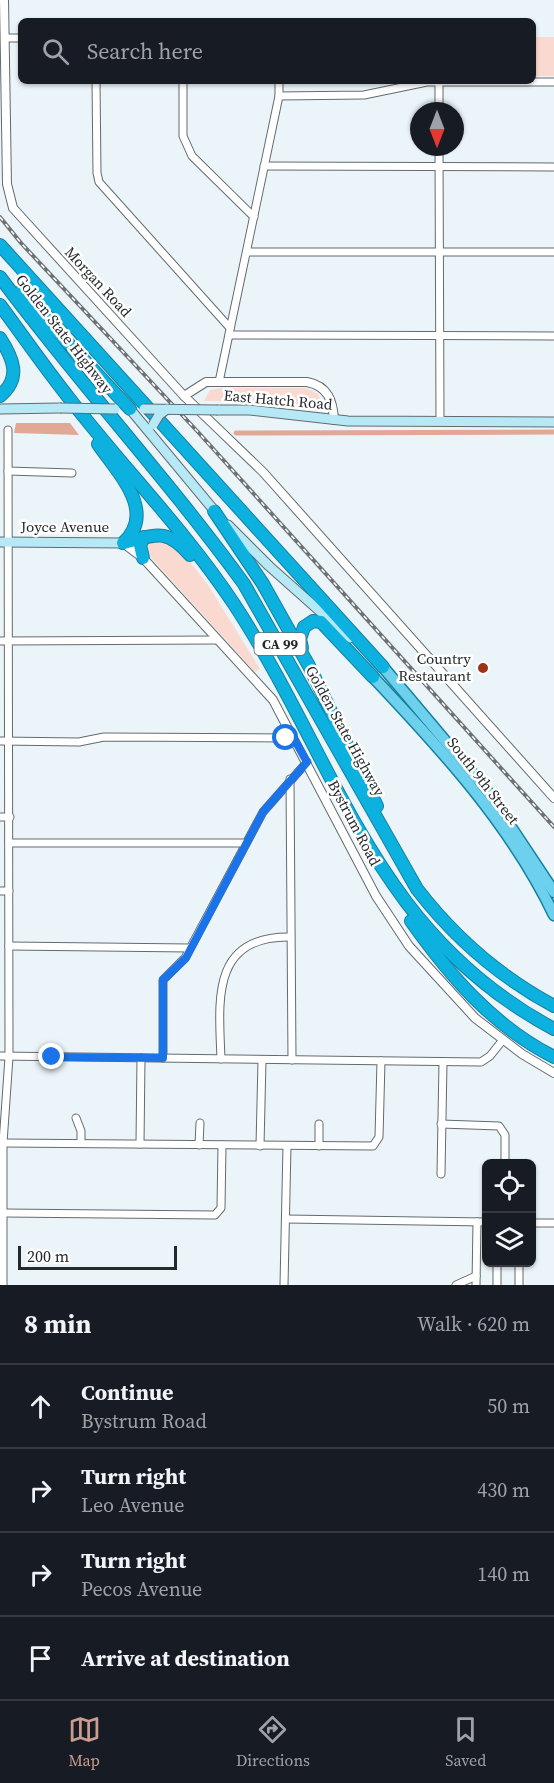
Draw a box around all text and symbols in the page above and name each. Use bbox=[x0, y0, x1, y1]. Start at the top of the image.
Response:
search box bbox=[18, 18, 536, 84]
icon: search bbox=[39, 35, 72, 68]
text: Search here bbox=[87, 36, 203, 66]
north arrow bbox=[410, 102, 464, 156]
street label: Morgan Road bbox=[60, 242, 137, 322]
street label: Golden State Highway bbox=[11, 270, 118, 398]
street label: East Hatch Road bbox=[223, 384, 334, 415]
street label: Joyce Avenue bbox=[20, 516, 110, 537]
road number: CA 99 bbox=[254, 633, 306, 655]
place label: Country Restaurant bbox=[398, 648, 471, 686]
marker: Country Restaurant bbox=[476, 661, 490, 675]
street label: Golden State Highway bbox=[301, 662, 390, 800]
route start bbox=[272, 724, 298, 750]
street label: South 9th Street bbox=[443, 733, 524, 829]
street label: Bystrum Road bbox=[323, 776, 386, 870]
route end bbox=[38, 1043, 64, 1069]
map controls bbox=[482, 1159, 536, 1267]
button: locate bbox=[482, 1159, 536, 1213]
button: layers bbox=[482, 1213, 536, 1267]
scale bar bbox=[18, 1243, 177, 1270]
text: 200 m bbox=[27, 1245, 69, 1267]
text: 8 min bbox=[24, 1306, 91, 1342]
text: Walk · 620 m bbox=[417, 1310, 530, 1338]
text: Continue bbox=[81, 1377, 174, 1407]
icon: ahead bbox=[24, 1390, 57, 1423]
text: 50 m bbox=[487, 1392, 530, 1420]
text: Bystrum Road bbox=[81, 1407, 207, 1435]
text: Turn right bbox=[81, 1461, 186, 1491]
icon: right bbox=[24, 1474, 57, 1507]
text: 430 m bbox=[477, 1476, 530, 1504]
text: Leo Avenue bbox=[81, 1491, 184, 1519]
text: Turn right bbox=[81, 1545, 186, 1575]
icon: right bbox=[24, 1558, 57, 1591]
text: 140 m bbox=[477, 1560, 530, 1588]
text: Pecos Avenue bbox=[81, 1575, 202, 1603]
icon: arrive bbox=[24, 1642, 57, 1675]
text: Arrive at destination bbox=[81, 1643, 290, 1673]
tab: Map bbox=[68, 1713, 101, 1771]
tab: Directions bbox=[236, 1713, 310, 1771]
tab: Saved bbox=[445, 1713, 486, 1771]

